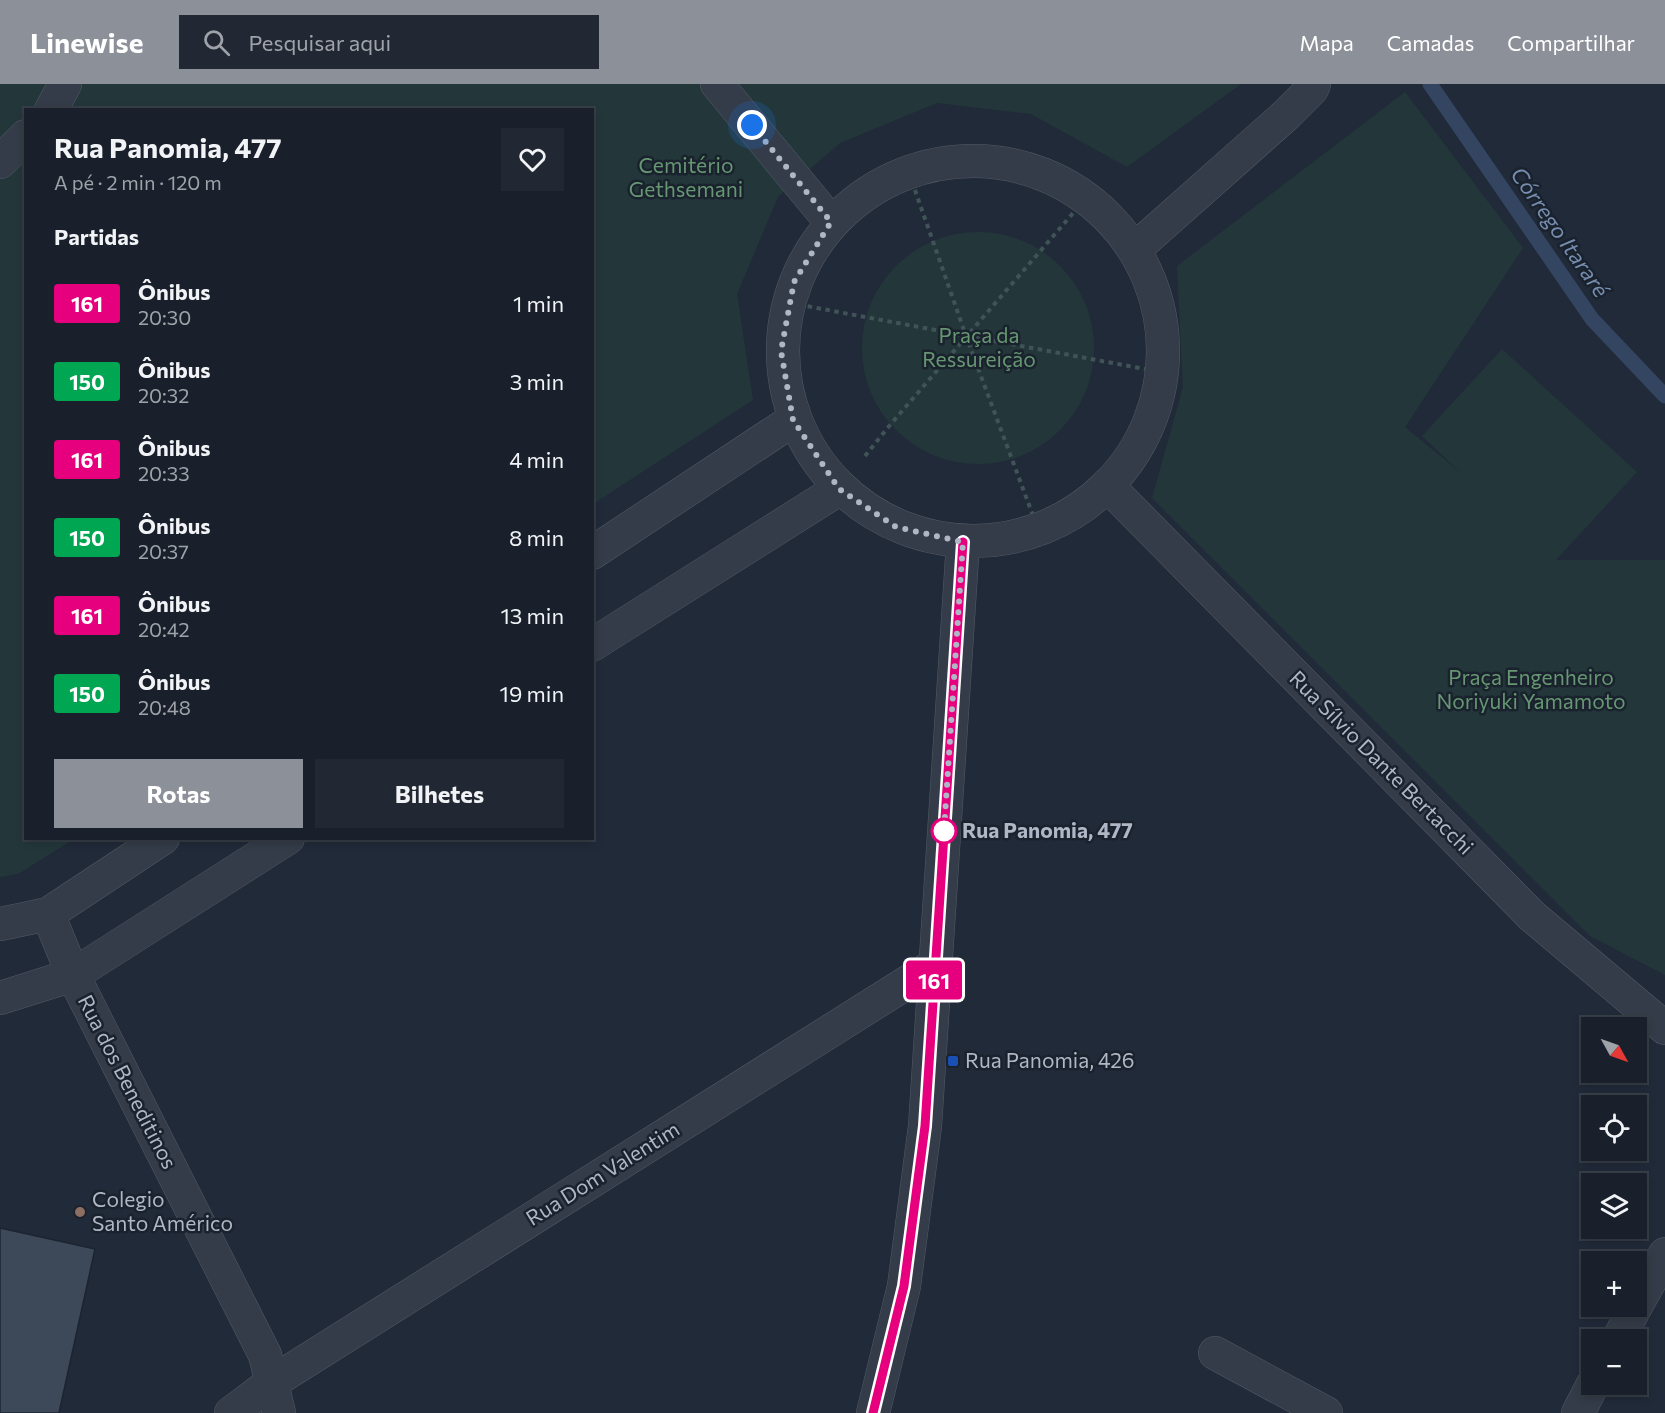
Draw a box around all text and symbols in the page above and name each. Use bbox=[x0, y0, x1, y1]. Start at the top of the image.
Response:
search box bbox=[179, 15, 599, 69]
text: Linewise bbox=[30, 25, 143, 59]
icon: search bbox=[200, 26, 233, 59]
text: Pesquisar aqui bbox=[248, 29, 391, 56]
text: Mapa bbox=[1300, 30, 1354, 55]
text: Camadas bbox=[1387, 30, 1474, 55]
text: Compartilhar bbox=[1507, 30, 1635, 55]
your location bbox=[737, 110, 767, 140]
button: heart bbox=[501, 128, 564, 191]
text: Rua Panomia, 477 bbox=[54, 130, 282, 164]
park label: Cemitério Gethsemani bbox=[629, 152, 743, 201]
water label: Córrego Itararé bbox=[1506, 161, 1616, 302]
text: A pé · 2 min · 120 m bbox=[54, 170, 222, 194]
text: Partidas bbox=[54, 223, 139, 250]
text: Ônibus bbox=[138, 278, 211, 305]
text: 1 min bbox=[513, 290, 564, 317]
text: 161 bbox=[71, 291, 103, 316]
text: 20:30 bbox=[138, 305, 191, 329]
park label: Praça da Ressureição bbox=[922, 322, 1036, 371]
text: Ônibus bbox=[138, 356, 211, 383]
text: 3 min bbox=[510, 368, 564, 395]
text: 150 bbox=[69, 369, 105, 394]
text: 20:32 bbox=[138, 383, 189, 407]
text: Ônibus bbox=[138, 434, 211, 461]
text: 4 min bbox=[509, 446, 564, 473]
text: 161 bbox=[71, 447, 103, 472]
text: 20:33 bbox=[138, 461, 190, 485]
text: Ônibus bbox=[138, 512, 211, 539]
text: 8 min bbox=[509, 524, 564, 551]
text: 150 bbox=[69, 525, 105, 550]
text: 20:37 bbox=[138, 539, 189, 563]
text: Ônibus bbox=[138, 590, 211, 617]
text: 13 min bbox=[500, 602, 564, 629]
text: 161 bbox=[71, 603, 103, 628]
text: 20:42 bbox=[138, 617, 190, 641]
park label: Praça Engenheiro Noriyuki Yamamoto bbox=[1436, 664, 1626, 713]
street label: Rua Sílvio Dante Bertacchi bbox=[1285, 665, 1479, 859]
text: Ônibus bbox=[138, 668, 211, 695]
text: 19 min bbox=[500, 680, 564, 707]
text: 150 bbox=[69, 681, 105, 706]
text: 20:48 bbox=[138, 695, 191, 719]
button: Rotas bbox=[54, 759, 303, 828]
button: Bilhetes bbox=[315, 759, 564, 828]
place label: Rua Panomia, 477 bbox=[962, 817, 1133, 842]
marker: Rua Panomia, 477 bbox=[931, 818, 957, 844]
line badge: 161 bbox=[900, 960, 968, 1000]
text: 161 bbox=[918, 968, 950, 993]
street label: Rua dos Beneditinos bbox=[74, 990, 183, 1173]
north arrow bbox=[1581, 1017, 1647, 1083]
map controls bbox=[1581, 1017, 1647, 1395]
place label: Rua Panomia, 426 bbox=[965, 1047, 1135, 1072]
marker: Rua Panomia, 426 bbox=[946, 1054, 960, 1068]
button: locate bbox=[1581, 1095, 1647, 1161]
street label: Rua Dom Valentim bbox=[521, 1115, 684, 1230]
button: layers bbox=[1581, 1173, 1647, 1239]
place label: Colegio Santo Américo bbox=[92, 1186, 233, 1235]
marker: Colegio Santo Américo bbox=[73, 1205, 87, 1219]
button: + bbox=[1581, 1251, 1647, 1317]
button: − bbox=[1581, 1329, 1647, 1395]

